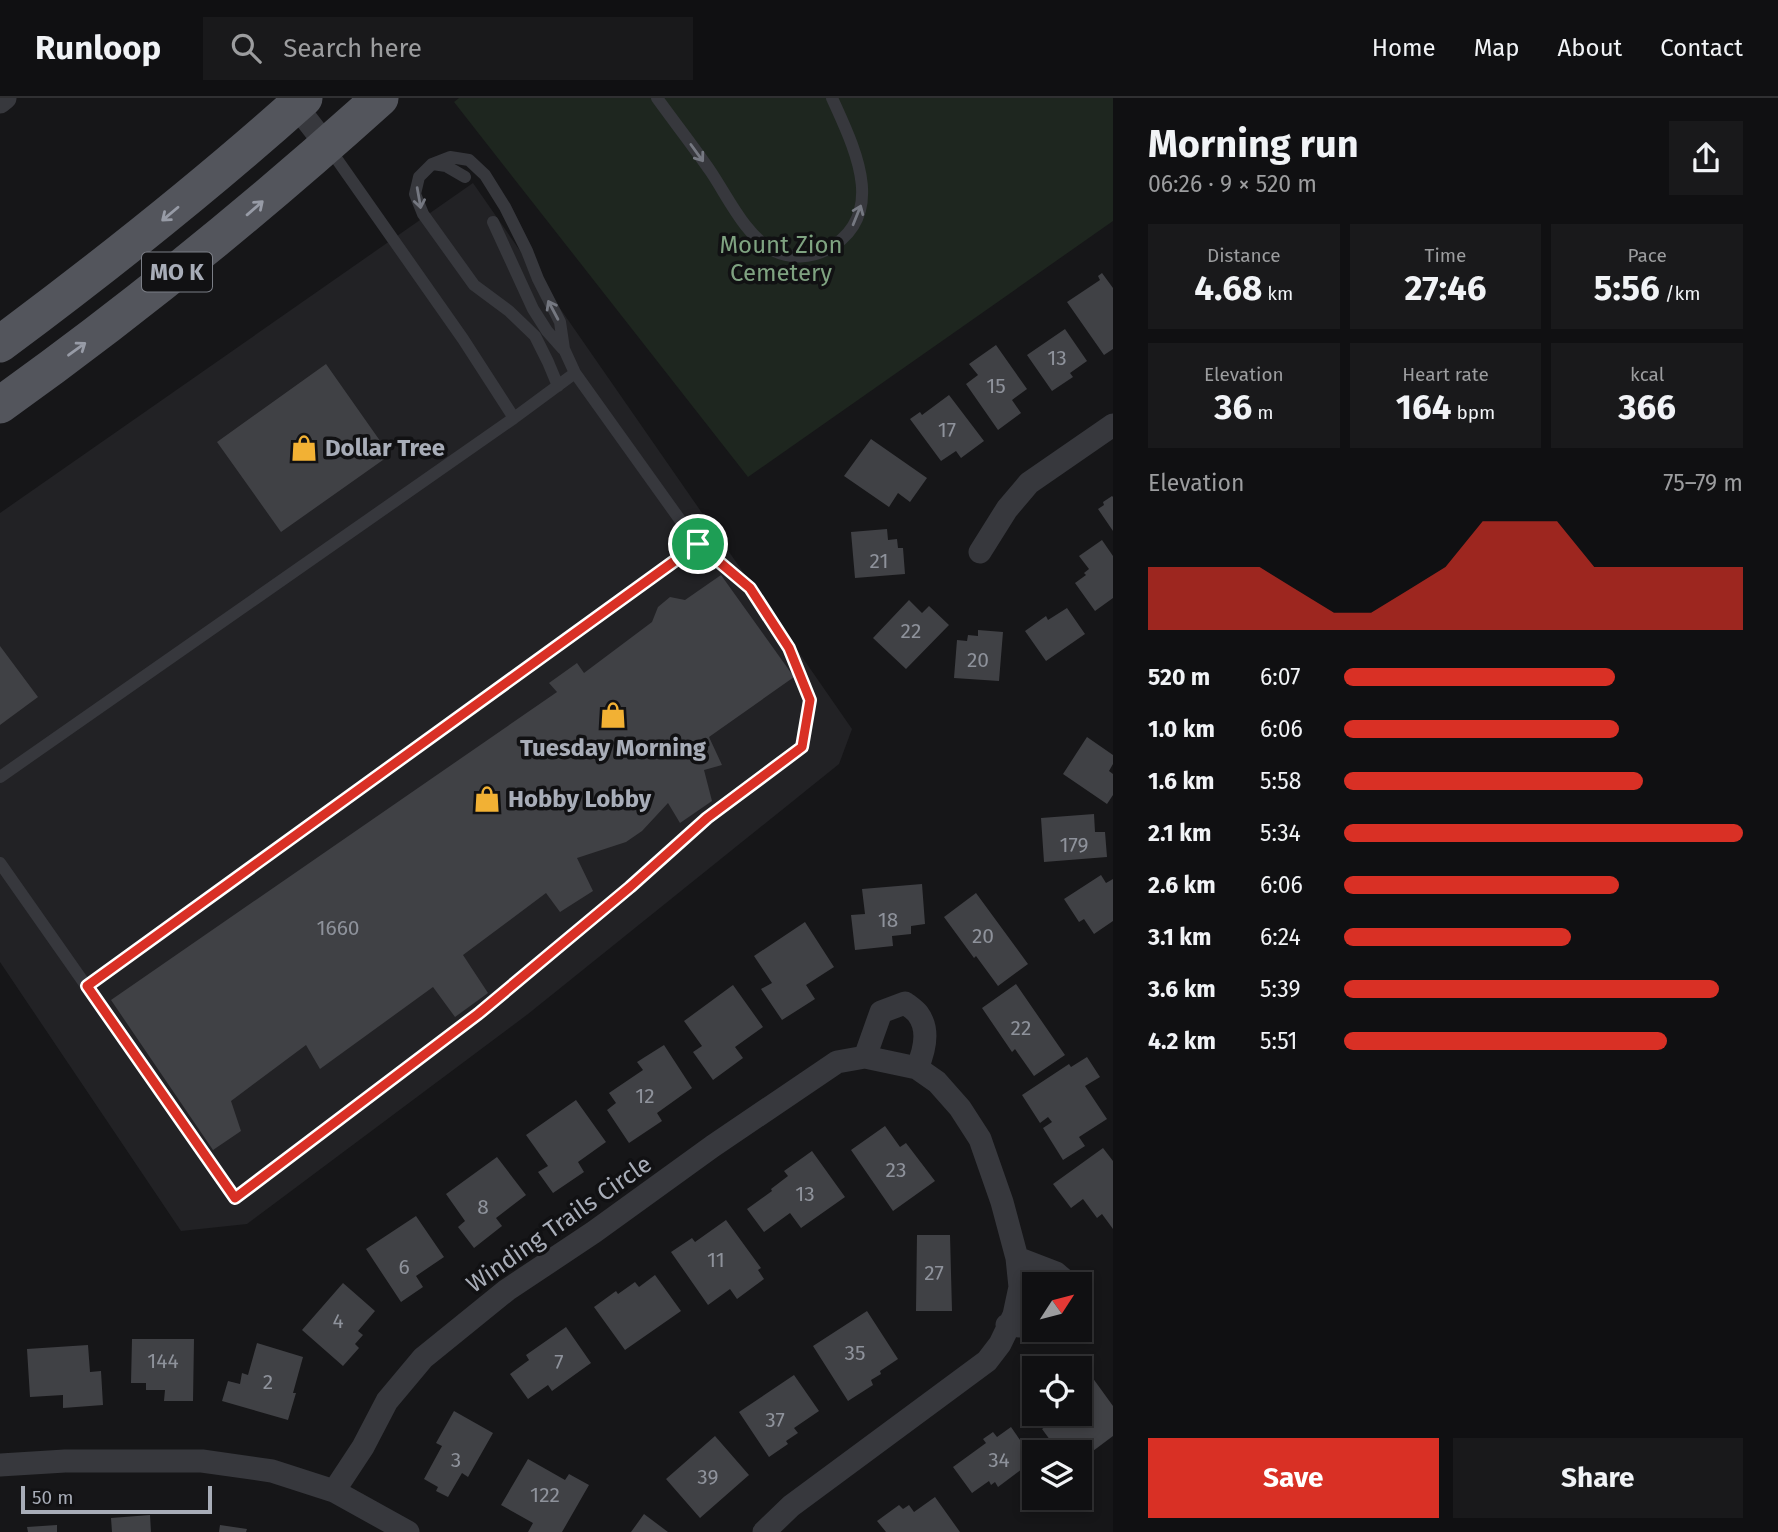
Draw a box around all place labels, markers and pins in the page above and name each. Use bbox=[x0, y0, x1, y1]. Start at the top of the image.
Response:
shop icon: Dollar Tree bbox=[289, 433, 319, 463]
place label: Dollar Tree bbox=[325, 434, 445, 462]
pin bbox=[668, 514, 728, 574]
shop icon: Tuesday Morning bbox=[598, 700, 628, 730]
place label: Tuesday Morning bbox=[520, 734, 707, 762]
shop icon: Hobby Lobby bbox=[472, 784, 502, 814]
place label: Hobby Lobby bbox=[508, 785, 652, 813]

